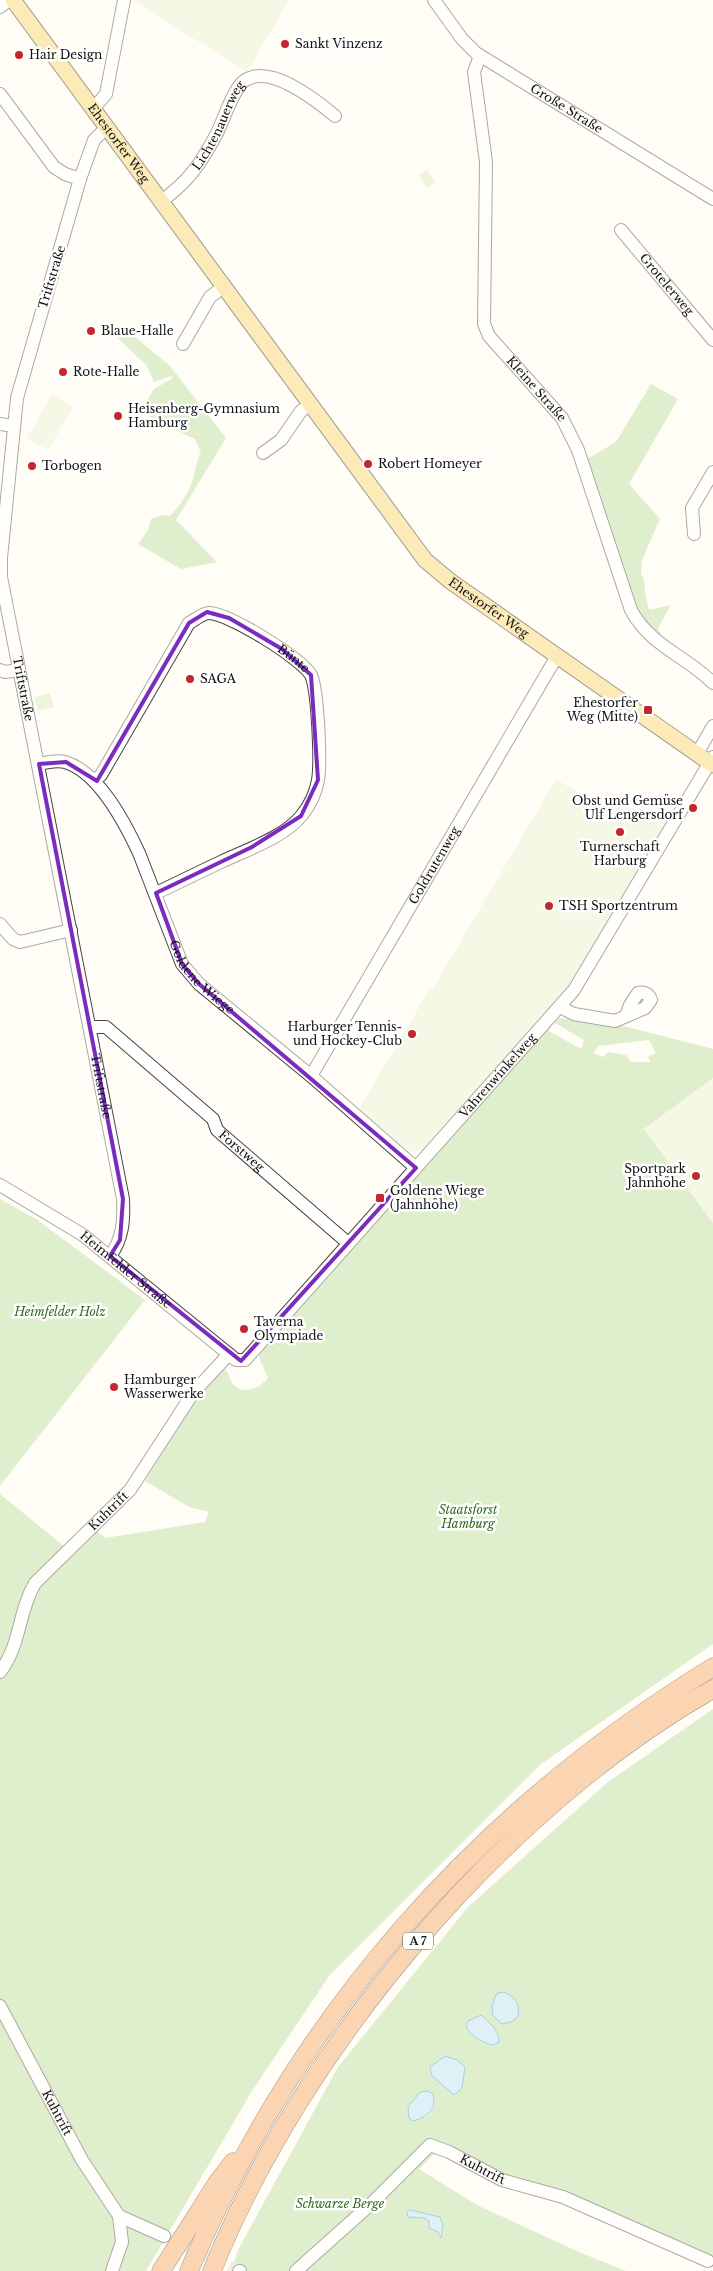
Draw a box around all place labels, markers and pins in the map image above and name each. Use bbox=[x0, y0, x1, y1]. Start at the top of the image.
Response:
place label: Sankt Vinzenz bbox=[295, 36, 383, 51]
marker: Sankt Vinzenz bbox=[279, 38, 291, 50]
place label: Hair Design bbox=[29, 47, 102, 62]
marker: Hair Design bbox=[13, 49, 25, 61]
place label: Blaue-Halle bbox=[101, 323, 174, 338]
marker: Blaue-Halle bbox=[85, 325, 97, 337]
place label: Rote-Halle bbox=[73, 364, 140, 379]
marker: Rote-Halle bbox=[57, 366, 69, 378]
place label: Heisenberg-Gymnasium Hamburg bbox=[128, 401, 280, 430]
marker: Heisenberg-Gymnasium Hamburg bbox=[112, 410, 124, 422]
place label: Robert Homeyer bbox=[378, 456, 482, 471]
place label: Torbogen bbox=[42, 458, 102, 473]
marker: Robert Homeyer bbox=[362, 458, 374, 470]
marker: Torbogen bbox=[26, 460, 38, 472]
place label: SAGA bbox=[200, 671, 237, 686]
marker: SAGA bbox=[184, 673, 196, 685]
place label: Ehestorfer Weg (Mitte) bbox=[566, 695, 638, 724]
marker: Ehestorfer Weg (Mitte) bbox=[642, 704, 654, 716]
place label: Obst und Gemüse Ulf Lengersdorf bbox=[572, 793, 685, 822]
marker: Obst und Gemüse Ulf Lengersdorf bbox=[687, 802, 699, 814]
marker: Turnerschaft Harburg bbox=[614, 826, 626, 838]
place label: Turnerschaft Harburg bbox=[580, 839, 660, 868]
place label: TSH Sportzentrum bbox=[559, 898, 678, 913]
marker: TSH Sportzentrum bbox=[543, 900, 555, 912]
place label: Harburger Tennis- und Hockey-Club bbox=[288, 1019, 402, 1048]
marker: Harburger Tennis- und Hockey-Club bbox=[406, 1028, 418, 1040]
place label: Sportpark Jahnhöhe bbox=[624, 1161, 687, 1190]
marker: Sportpark Jahnhöhe bbox=[690, 1170, 702, 1182]
place label: Goldene Wiege (Jahnhöhe) bbox=[390, 1183, 484, 1212]
marker: Goldene Wiege (Jahnhöhe) bbox=[374, 1192, 386, 1204]
place label: Taverna Olympiade bbox=[254, 1314, 324, 1343]
marker: Taverna Olympiade bbox=[238, 1323, 250, 1335]
place label: Hamburger Wasserwerke bbox=[123, 1372, 204, 1401]
marker: Hamburger Wasserwerke bbox=[108, 1381, 120, 1393]

